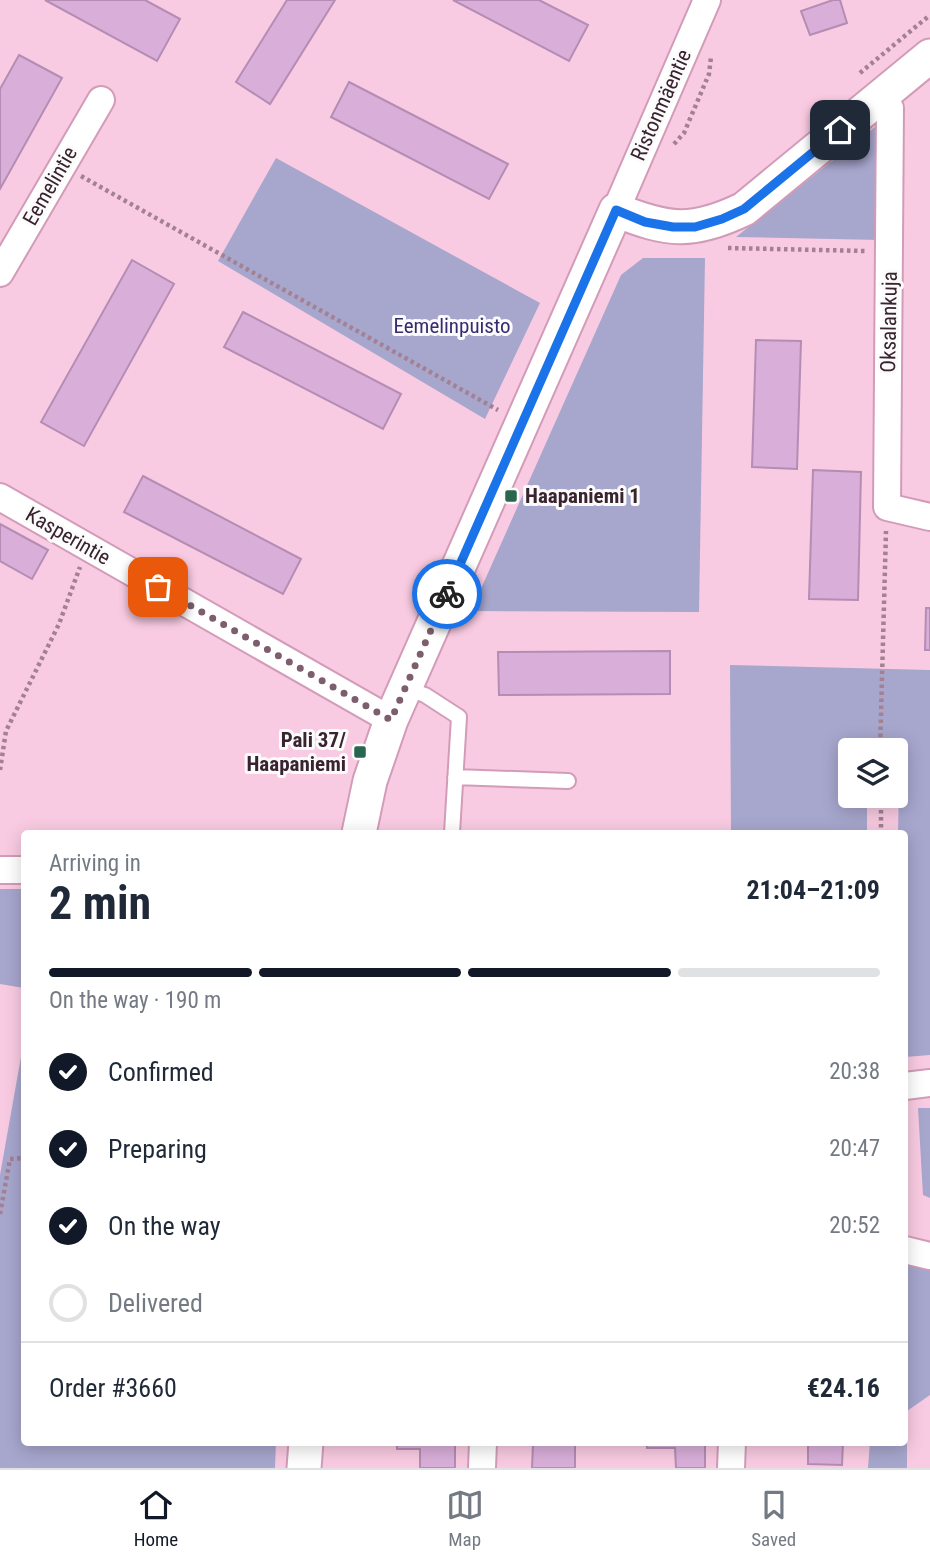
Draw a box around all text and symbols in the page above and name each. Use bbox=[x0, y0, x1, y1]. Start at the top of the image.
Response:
street label: Ristonmäentie bbox=[626, 46, 696, 164]
pin bbox=[810, 100, 870, 160]
icon: home bbox=[821, 111, 859, 149]
street label: Eemelintie bbox=[18, 142, 82, 229]
street label: Oksalankuja bbox=[876, 271, 902, 373]
park label: Eemelinpuisto bbox=[393, 314, 511, 338]
place label: Haapaniemi 1 bbox=[525, 484, 640, 508]
marker: Haapaniemi 1 bbox=[503, 488, 519, 504]
street label: Kasperintie bbox=[21, 502, 115, 570]
pin bbox=[128, 557, 188, 617]
courier bbox=[412, 559, 482, 629]
icon: bag bbox=[139, 568, 177, 606]
icon: bike bbox=[428, 575, 466, 613]
place label: Pali 37/ Haapaniemi bbox=[246, 728, 346, 776]
map controls bbox=[838, 738, 908, 808]
button: layers bbox=[838, 738, 908, 808]
marker: Pali 37/ Haapaniemi bbox=[352, 744, 368, 760]
text: Arriving in bbox=[49, 850, 141, 877]
text: 21:04–21:09 bbox=[746, 875, 880, 905]
text: 2 min bbox=[49, 876, 151, 930]
text: On the way · 190 m bbox=[49, 987, 221, 1014]
icon: check bbox=[49, 1053, 87, 1091]
text: Confirmed bbox=[108, 1057, 214, 1087]
text: 20:38 bbox=[829, 1058, 880, 1085]
icon: check bbox=[49, 1130, 87, 1168]
text: Preparing bbox=[108, 1134, 207, 1164]
text: 20:47 bbox=[829, 1135, 880, 1162]
icon: check bbox=[49, 1207, 87, 1245]
text: On the way bbox=[108, 1211, 221, 1241]
text: 20:52 bbox=[829, 1212, 880, 1239]
text: Delivered bbox=[108, 1288, 203, 1318]
text: Order #3660 bbox=[49, 1373, 177, 1403]
text: €24.16 bbox=[807, 1373, 880, 1403]
tab: Home bbox=[134, 1486, 178, 1551]
tab: Map bbox=[446, 1486, 484, 1551]
tab: Saved bbox=[751, 1486, 796, 1551]

